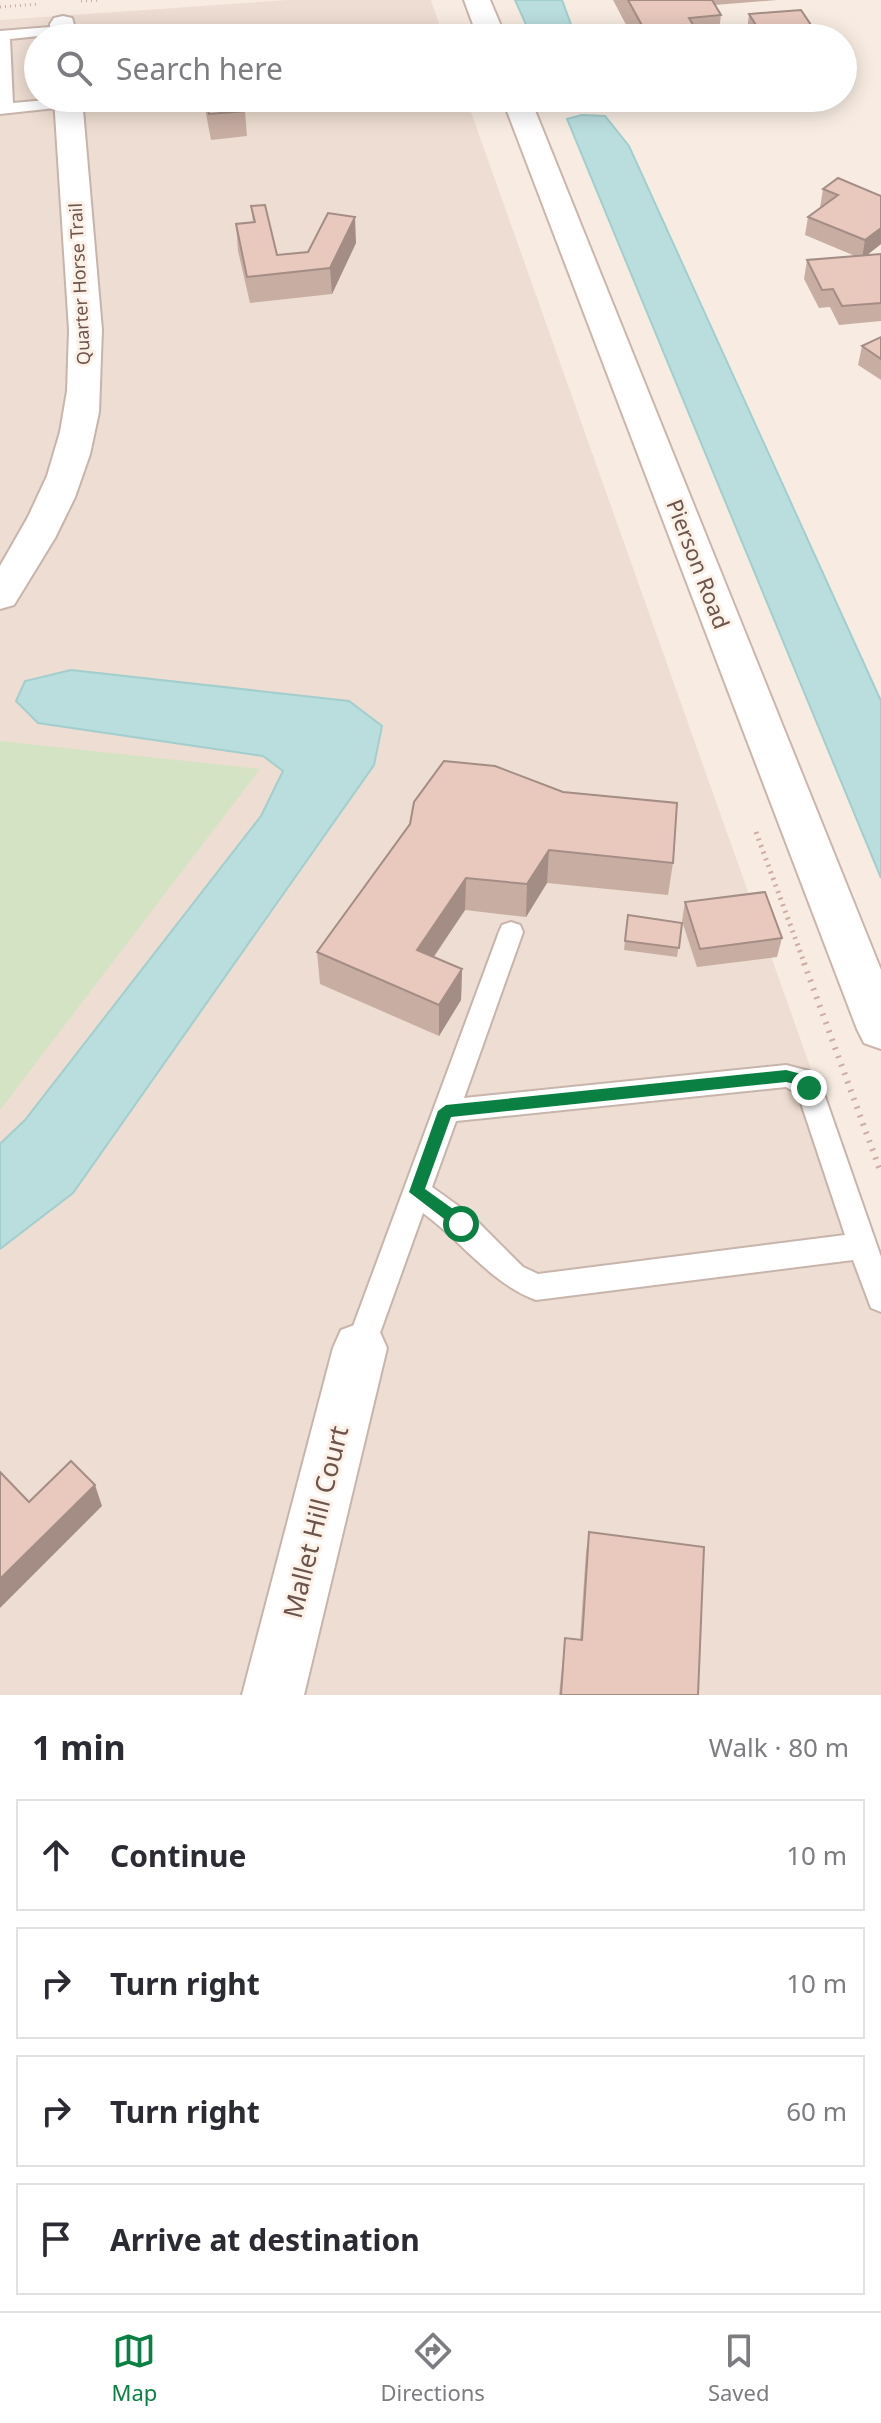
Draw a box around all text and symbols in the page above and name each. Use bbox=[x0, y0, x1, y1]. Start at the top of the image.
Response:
search box bbox=[24, 24, 857, 112]
icon: search bbox=[52, 46, 96, 90]
text: Search here bbox=[116, 48, 283, 89]
street label: Quarter Horse Trail bbox=[63, 202, 95, 366]
street label: Pierson Road bbox=[660, 495, 737, 633]
route end bbox=[791, 1070, 827, 1106]
route start bbox=[443, 1206, 479, 1242]
street label: Mallet Hill Court bbox=[274, 1422, 356, 1622]
text: 1 min bbox=[32, 1724, 126, 1770]
text: Walk · 80 m bbox=[709, 1729, 849, 1765]
icon: ahead bbox=[34, 1833, 78, 1877]
text: Continue bbox=[110, 1835, 246, 1876]
text: 10 m bbox=[786, 1837, 847, 1873]
icon: right bbox=[34, 1961, 78, 2005]
text: Turn right bbox=[110, 1963, 260, 2004]
text: 10 m bbox=[786, 1965, 847, 2001]
icon: right bbox=[34, 2089, 78, 2133]
text: Turn right bbox=[110, 2091, 260, 2132]
text: 60 m bbox=[786, 2093, 847, 2129]
icon: arrive bbox=[34, 2217, 78, 2261]
text: Arrive at destination bbox=[110, 2219, 420, 2260]
tab: Map bbox=[112, 2329, 157, 2407]
tab: Directions bbox=[380, 2329, 485, 2407]
tab: Saved bbox=[708, 2329, 769, 2407]

